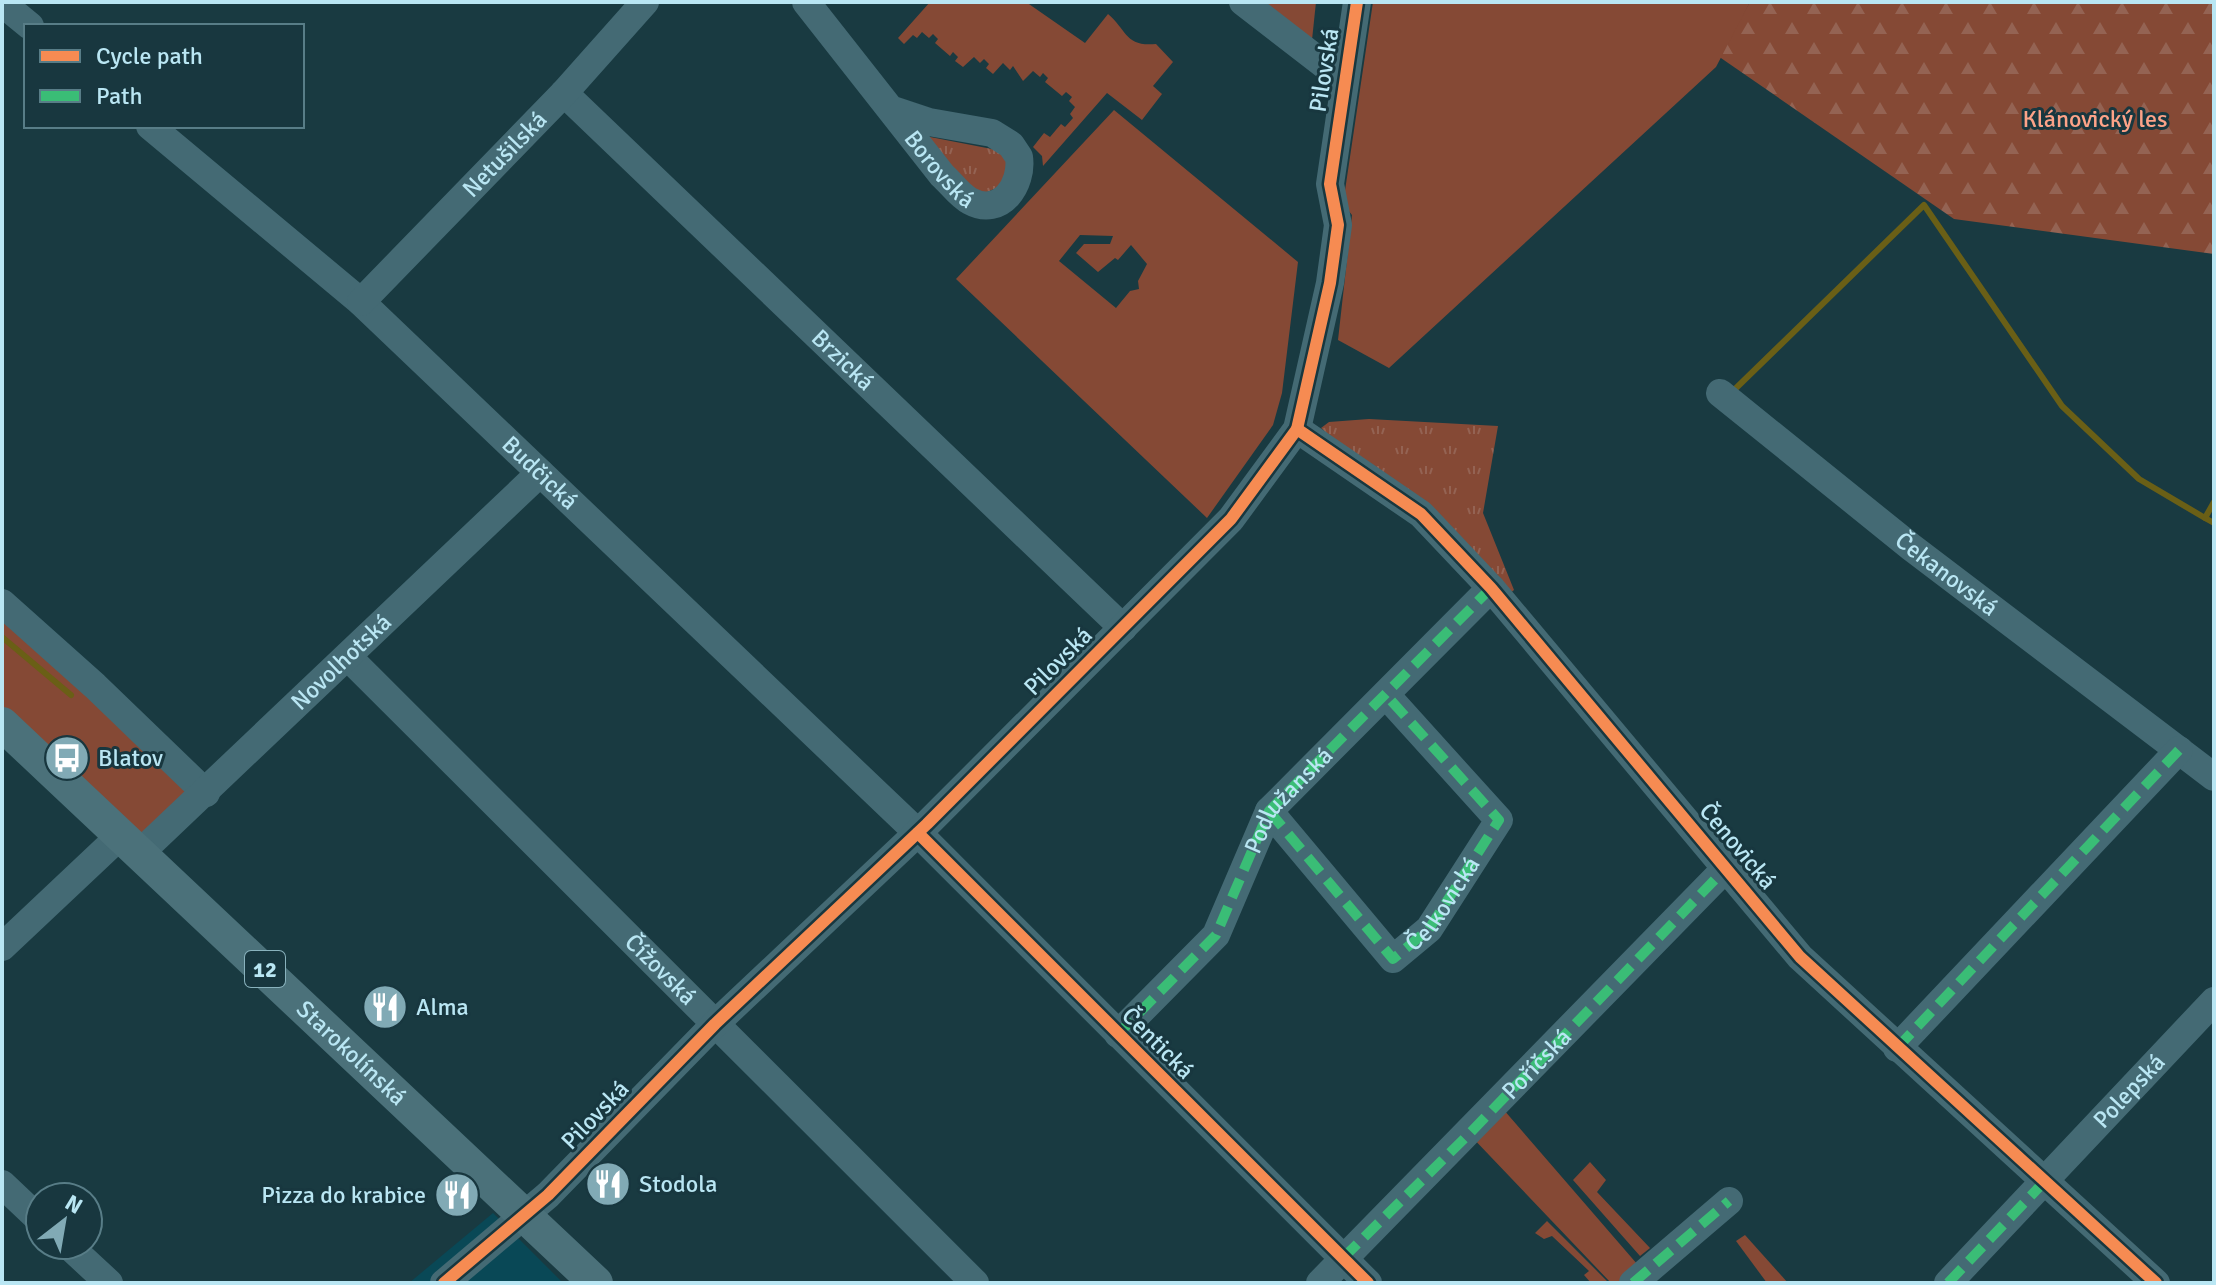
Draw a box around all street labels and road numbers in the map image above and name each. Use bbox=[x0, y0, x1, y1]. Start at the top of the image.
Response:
street label: Pilovská bbox=[1303, 26, 1345, 114]
street label: Netušilská bbox=[456, 105, 553, 204]
street label: Borovská bbox=[898, 124, 980, 215]
street label: Brzická bbox=[805, 323, 881, 397]
street label: Budčická bbox=[496, 429, 584, 516]
street label: Čekanovská bbox=[1889, 525, 2004, 623]
street label: Novolhotská bbox=[285, 607, 398, 717]
street label: Pilovská bbox=[1017, 620, 1099, 702]
street label: Podlužanská bbox=[1238, 741, 1339, 858]
street label: Čenovická bbox=[1693, 796, 1783, 896]
street label: Čelkovická bbox=[1399, 851, 1486, 958]
street label: Čížovská bbox=[619, 927, 703, 1011]
road number: 12 bbox=[245, 951, 285, 987]
street label: Starokolínská bbox=[290, 994, 413, 1112]
street label: Čentická bbox=[1116, 1001, 1200, 1085]
street label: Poříčská bbox=[1495, 1022, 1578, 1106]
street label: Polepská bbox=[2087, 1047, 2172, 1135]
street label: Pilovská bbox=[555, 1074, 635, 1156]

